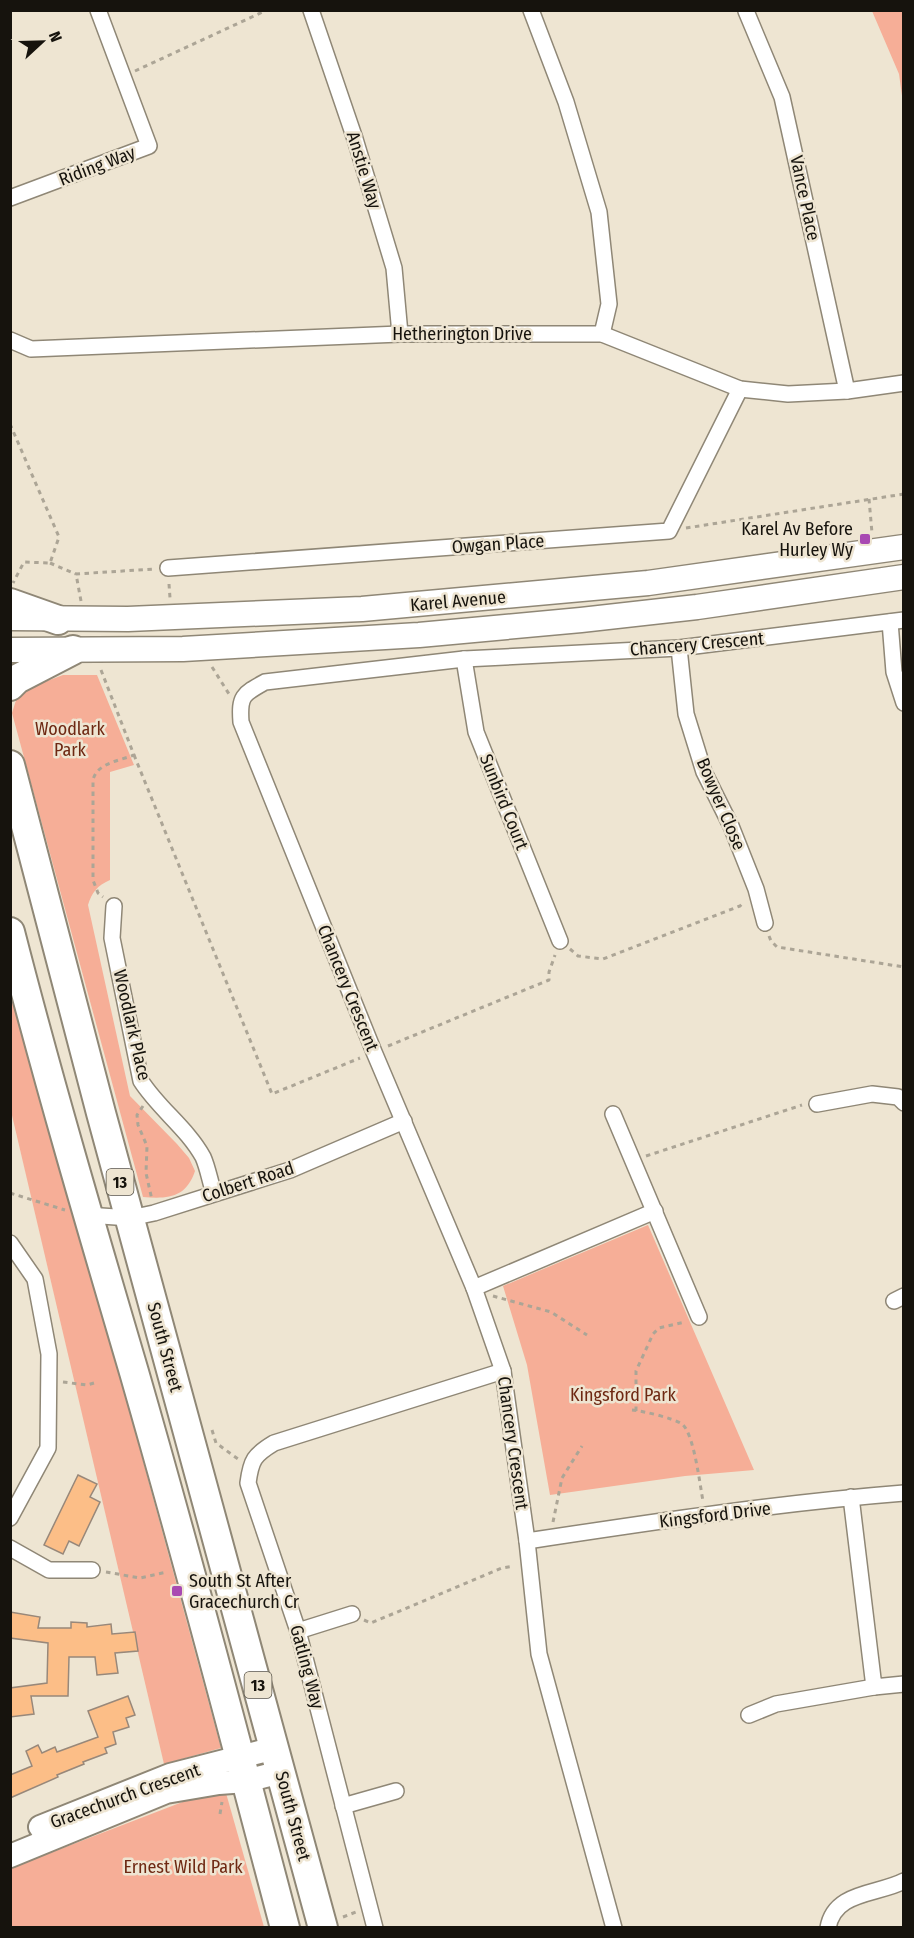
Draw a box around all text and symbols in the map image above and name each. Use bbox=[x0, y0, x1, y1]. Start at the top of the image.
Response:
north arrow bbox=[12, 12, 72, 72]
text: N bbox=[45, 29, 66, 45]
street label: Anstie Way bbox=[342, 129, 386, 211]
street label: Riding Way bbox=[56, 141, 138, 191]
street label: Vance Place bbox=[785, 154, 825, 243]
street label: Hetherington Drive bbox=[392, 323, 532, 345]
place label: Karel Av Before Hurley Wy bbox=[741, 518, 853, 561]
street label: Owgan Place bbox=[451, 530, 545, 558]
marker: Karel Av Before Hurley Wy bbox=[858, 532, 872, 546]
street label: Karel Avenue bbox=[409, 586, 507, 616]
street label: Chancery Crescent bbox=[629, 627, 765, 661]
park label: Woodlark Park bbox=[35, 718, 106, 761]
street label: Sunbird Court bbox=[475, 751, 533, 853]
street label: Bowyer Close bbox=[692, 755, 750, 854]
street label: Chancery Crescent bbox=[313, 922, 383, 1055]
street label: Woodlark Place bbox=[109, 967, 155, 1083]
street label: Colbert Road bbox=[199, 1157, 297, 1207]
road number: 13 bbox=[106, 1169, 134, 1195]
street label: South Street bbox=[143, 1300, 188, 1394]
street label: Chancery Crescent bbox=[493, 1375, 533, 1511]
park label: Kingsford Park bbox=[570, 1384, 677, 1406]
street label: Kingsford Drive bbox=[658, 1497, 772, 1533]
place label: South St After Gracechurch Cr bbox=[189, 1570, 300, 1613]
marker: South St After Gracechurch Cr bbox=[170, 1584, 184, 1598]
street label: Gatling Way bbox=[285, 1623, 329, 1711]
road number: 13 bbox=[244, 1672, 272, 1698]
street label: Gracechurch Crescent bbox=[47, 1759, 203, 1833]
street label: South Street bbox=[271, 1769, 316, 1863]
park label: Ernest Wild Park bbox=[123, 1856, 243, 1878]

